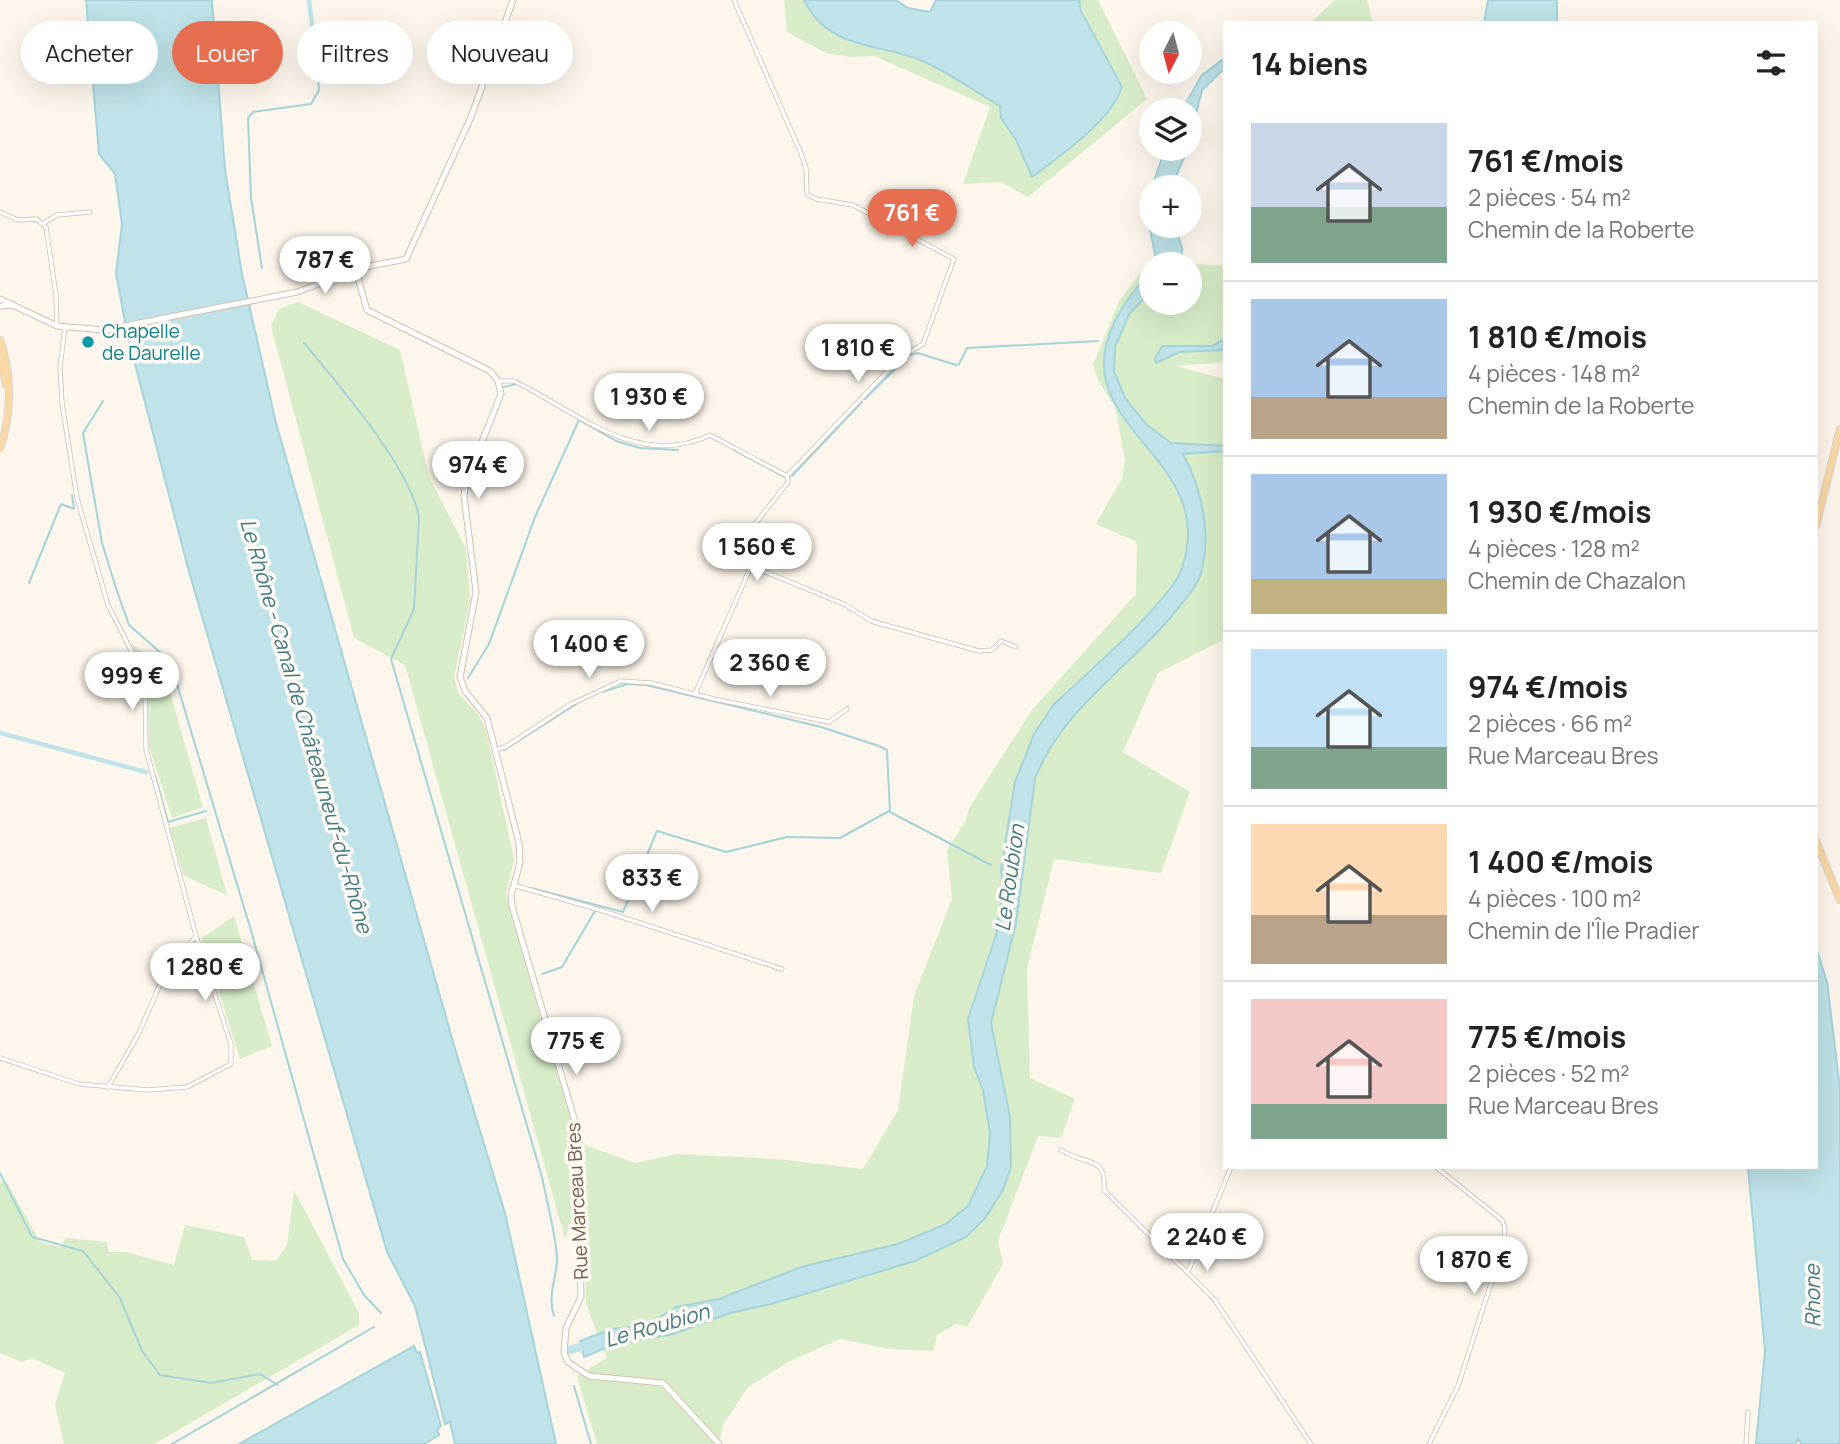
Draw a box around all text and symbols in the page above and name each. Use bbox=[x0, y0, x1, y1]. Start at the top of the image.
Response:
chip: Acheter bbox=[21, 21, 158, 84]
chip: Louer bbox=[172, 21, 283, 84]
chip: Filtres bbox=[297, 21, 413, 84]
chip: Nouveau bbox=[427, 21, 573, 84]
north arrow bbox=[1139, 21, 1202, 84]
map controls bbox=[1139, 21, 1202, 315]
text: 14 biens bbox=[1251, 43, 1368, 84]
icon: filters bbox=[1752, 44, 1790, 82]
button: layers bbox=[1139, 98, 1202, 161]
text: 761 €/mois bbox=[1468, 140, 1624, 181]
icon: home bbox=[1307, 151, 1391, 235]
button: + bbox=[1139, 175, 1202, 238]
text: 2 pièces · 54 m² bbox=[1468, 181, 1631, 213]
pin: 761 € bbox=[863, 190, 961, 249]
text: 761 € bbox=[884, 196, 940, 228]
text: Chemin de la Roberte bbox=[1468, 213, 1694, 245]
pin: 787 € bbox=[276, 236, 374, 296]
text: 787 € bbox=[296, 243, 354, 275]
button: − bbox=[1139, 252, 1202, 315]
text: 1 810 €/mois bbox=[1468, 316, 1647, 357]
place label: Chapelle de Daurelle bbox=[102, 318, 201, 366]
pin: 1 810 € bbox=[793, 324, 923, 384]
icon: home bbox=[1307, 327, 1391, 411]
text: 1 810 € bbox=[821, 331, 895, 363]
marker: Chapelle de Daurelle bbox=[80, 334, 96, 350]
text: 4 pièces · 148 m² bbox=[1468, 357, 1640, 389]
pin: 1 930 € bbox=[584, 374, 714, 433]
text: 1 930 € bbox=[610, 380, 688, 412]
text: Chemin de la Roberte bbox=[1468, 389, 1694, 421]
pin: 974 € bbox=[429, 442, 527, 501]
text: 974 € bbox=[448, 448, 508, 480]
text: 1 930 €/mois bbox=[1468, 491, 1651, 532]
icon: home bbox=[1307, 502, 1391, 586]
water label: Le Rhône - Canal de Châteauneuf-du-Rhône bbox=[234, 515, 380, 938]
pin: 1 560 € bbox=[692, 524, 822, 583]
text: 1 560 € bbox=[718, 530, 796, 562]
text: 4 pièces · 128 m² bbox=[1468, 532, 1640, 564]
text: Chemin de Chazalon bbox=[1468, 564, 1686, 596]
pin: 1 400 € bbox=[524, 620, 654, 680]
text: 1 400 € bbox=[549, 627, 629, 659]
pin: 2 360 € bbox=[705, 640, 835, 699]
text: 2 360 € bbox=[729, 646, 811, 678]
pin: 999 € bbox=[83, 652, 181, 712]
text: 999 € bbox=[100, 659, 164, 691]
text: 974 €/mois bbox=[1468, 666, 1628, 707]
icon: home bbox=[1307, 677, 1391, 761]
text: 2 pièces · 66 m² bbox=[1468, 707, 1632, 739]
text: Rue Marceau Bres bbox=[1468, 739, 1659, 771]
water label: Le Roubion bbox=[988, 821, 1031, 933]
text: 1 400 €/mois bbox=[1468, 841, 1653, 882]
icon: home bbox=[1307, 852, 1391, 936]
pin: 833 € bbox=[603, 855, 701, 914]
text: 833 € bbox=[621, 861, 683, 893]
text: 4 pièces · 100 m² bbox=[1468, 882, 1641, 914]
text: Chemin de l'Île Pradier bbox=[1468, 914, 1700, 946]
pin: 1 280 € bbox=[140, 944, 270, 1003]
text: 1 280 € bbox=[166, 950, 244, 982]
text: 775 €/mois bbox=[1468, 1016, 1626, 1057]
pin: 775 € bbox=[527, 1018, 625, 1077]
text: 775 € bbox=[547, 1024, 605, 1056]
icon: home bbox=[1307, 1027, 1391, 1111]
text: 2 pièces · 52 m² bbox=[1468, 1057, 1630, 1089]
text: Rue Marceau Bres bbox=[1468, 1089, 1659, 1121]
street label: Rue Marceau Bres bbox=[560, 1122, 594, 1280]
pin: 2 240 € bbox=[1142, 1214, 1272, 1273]
text: 2 240 € bbox=[1167, 1220, 1247, 1252]
pin: 1 870 € bbox=[1409, 1236, 1539, 1296]
text: 1 870 € bbox=[1436, 1243, 1512, 1275]
water label: Rhone bbox=[1797, 1263, 1827, 1328]
water label: Le Roubion bbox=[601, 1296, 714, 1353]

